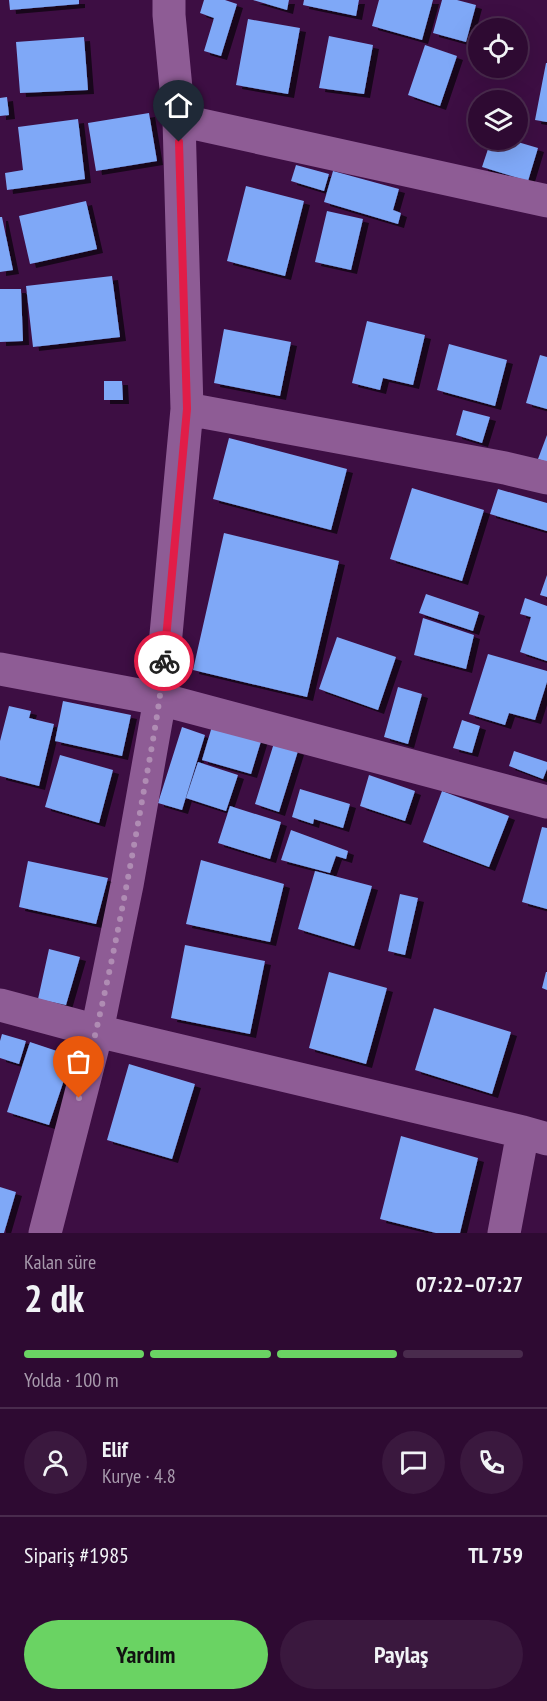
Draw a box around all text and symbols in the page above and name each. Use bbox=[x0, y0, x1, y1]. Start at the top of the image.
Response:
map controls bbox=[468, 18, 528, 150]
button: locate bbox=[468, 18, 528, 78]
pin bbox=[153, 80, 204, 142]
icon: home bbox=[162, 89, 195, 122]
button: layers bbox=[468, 90, 528, 150]
courier bbox=[134, 631, 194, 691]
icon: bike bbox=[148, 645, 181, 678]
pin bbox=[53, 1036, 104, 1098]
icon: bag bbox=[62, 1045, 95, 1078]
text: Kalan süre bbox=[24, 1249, 96, 1275]
text: 07:22–07:27 bbox=[416, 1270, 523, 1298]
text: 2 dk bbox=[24, 1272, 84, 1323]
text: Yolda · 100 m bbox=[24, 1367, 119, 1393]
button: person bbox=[24, 1431, 87, 1494]
button: chat bbox=[382, 1431, 445, 1494]
button: phone bbox=[460, 1431, 523, 1494]
text: Elif bbox=[102, 1435, 128, 1463]
text: Kurye · 4.8 bbox=[102, 1463, 176, 1489]
text: Sipariş #1985 bbox=[24, 1541, 129, 1569]
text: TL 759 bbox=[468, 1541, 523, 1569]
button: Yardım bbox=[24, 1620, 268, 1689]
button: Paylaş bbox=[280, 1620, 523, 1689]

